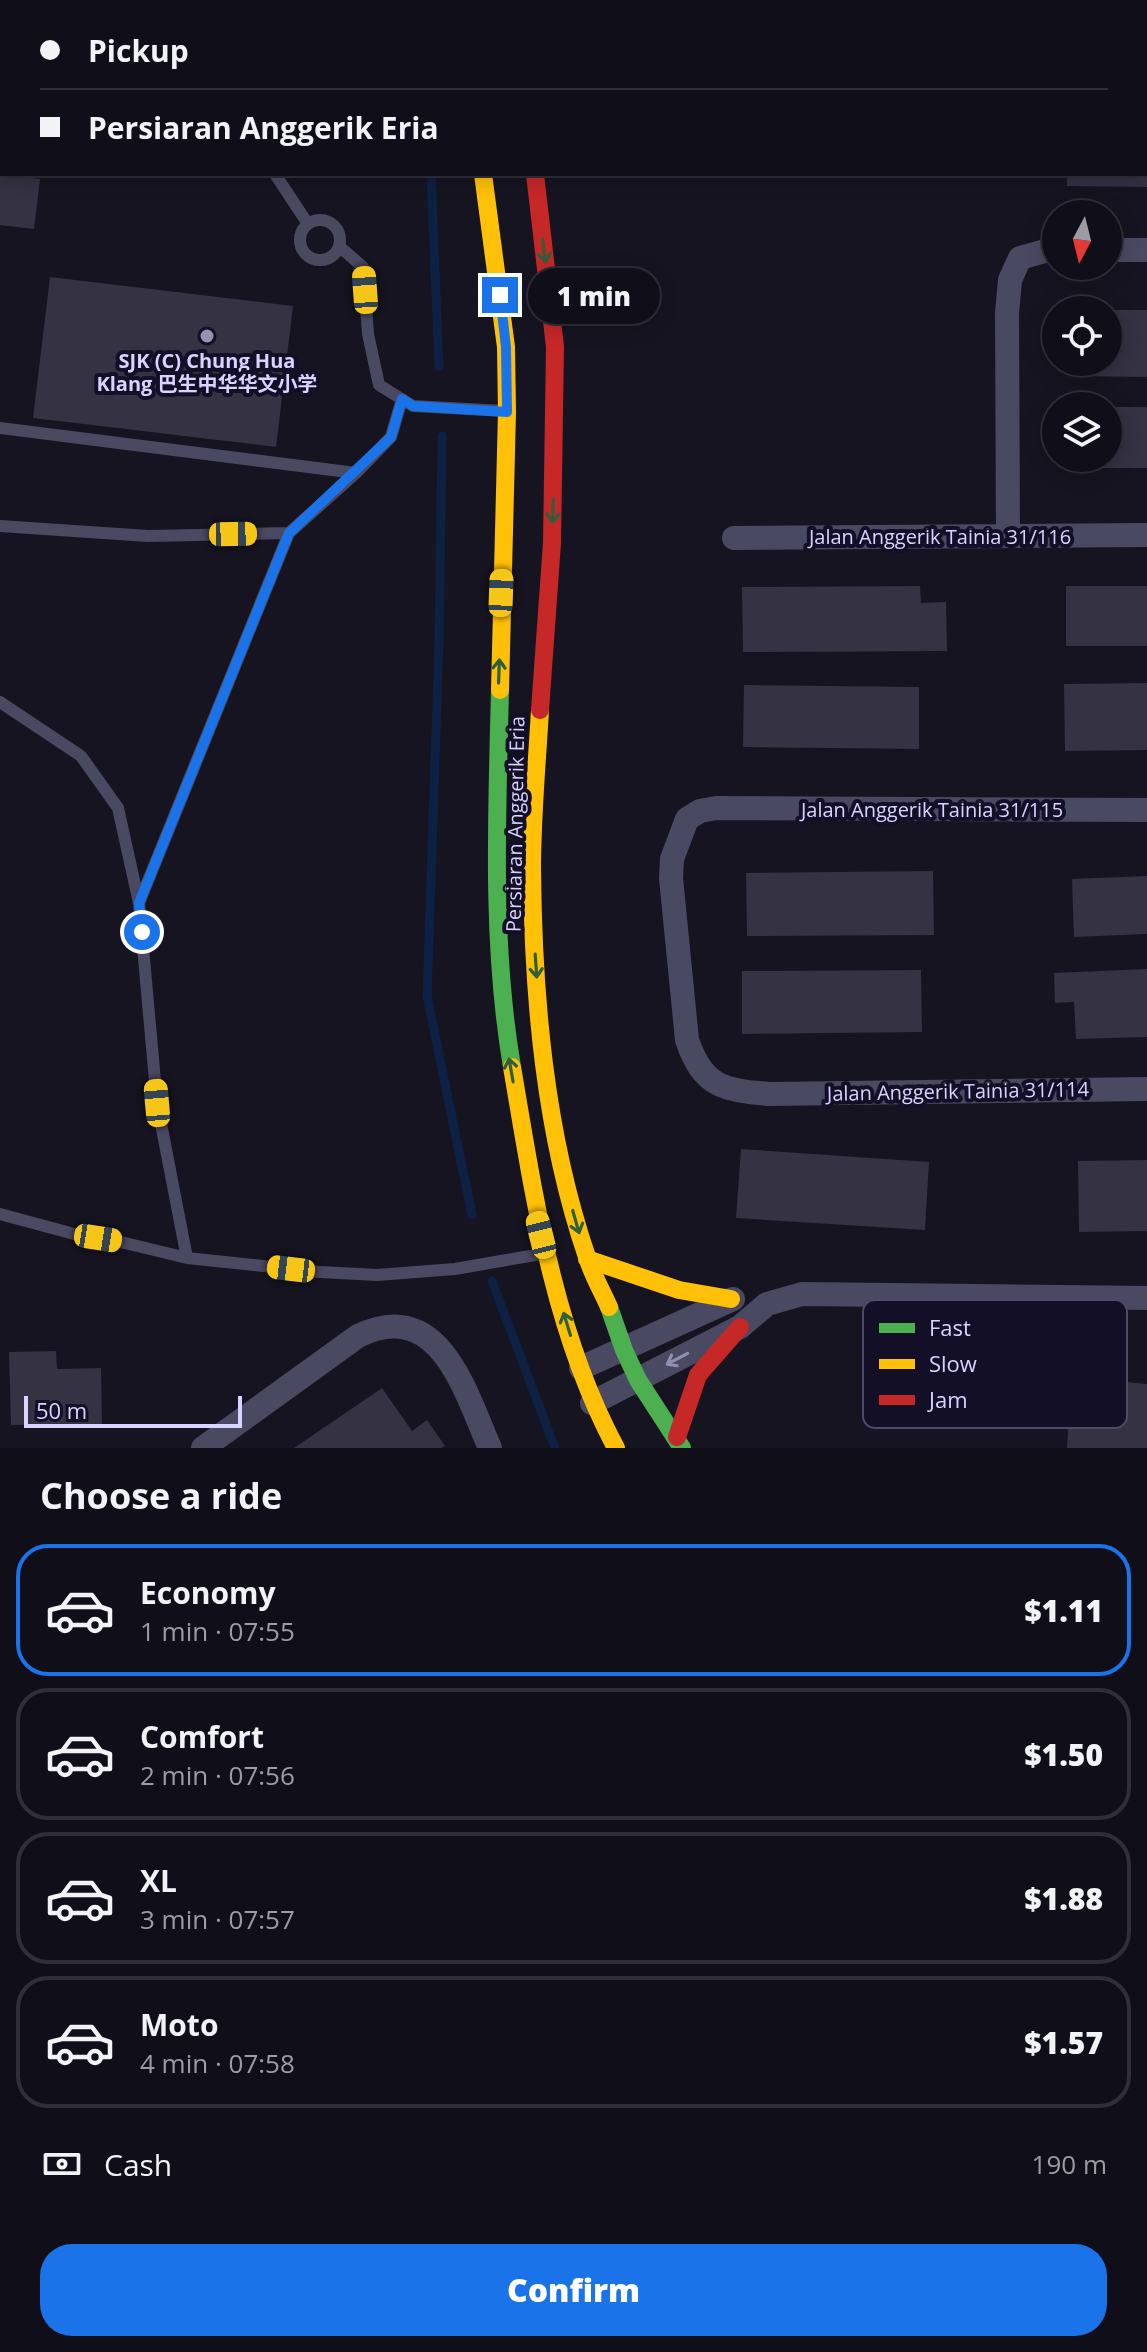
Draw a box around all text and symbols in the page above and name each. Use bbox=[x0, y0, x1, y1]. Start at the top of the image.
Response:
text: Pickup bbox=[88, 30, 189, 71]
text: Persiaran Anggerik Eria bbox=[88, 107, 439, 148]
north arrow bbox=[1042, 200, 1122, 280]
map controls bbox=[1042, 200, 1122, 472]
one-way arrow bbox=[537, 238, 552, 264]
car bbox=[351, 265, 379, 315]
callout: 1 min bbox=[528, 267, 660, 323]
route end bbox=[482, 277, 518, 313]
text: 1 min bbox=[557, 278, 631, 314]
button: locate bbox=[1042, 296, 1122, 376]
marker: SJK (C) Chung Hua Klang 巴生中华华文小学 bbox=[198, 327, 216, 345]
place label: SJK (C) Chung Hua Klang 巴生中华华文小学 bbox=[96, 347, 318, 397]
button: layers bbox=[1042, 392, 1122, 472]
one-way arrow bbox=[545, 497, 560, 524]
car bbox=[209, 522, 257, 546]
street label: Jalan Anggerik Tainia 31/116 bbox=[807, 523, 1071, 550]
car bbox=[488, 569, 514, 617]
one-way arrow bbox=[491, 658, 506, 685]
street label: Persiaran Anggerik Eria bbox=[500, 716, 530, 932]
street label: Jalan Anggerik Tainia 31/115 bbox=[799, 796, 1063, 823]
route start bbox=[124, 914, 160, 950]
one-way arrow bbox=[529, 952, 544, 979]
one-way arrow bbox=[503, 1058, 518, 1083]
street label: Jalan Anggerik Tainia 31/114 bbox=[825, 1075, 1090, 1107]
car bbox=[143, 1078, 171, 1128]
car bbox=[524, 1209, 558, 1261]
one-way arrow bbox=[569, 1209, 584, 1235]
car bbox=[72, 1222, 124, 1254]
car bbox=[266, 1254, 316, 1284]
legend bbox=[863, 1300, 1127, 1428]
one-way arrow bbox=[559, 1311, 574, 1337]
text: Fast bbox=[929, 1312, 971, 1342]
text: Slow bbox=[929, 1348, 977, 1378]
one-way arrow bbox=[665, 1352, 689, 1368]
text: Jam bbox=[927, 1384, 968, 1414]
scale bar bbox=[24, 1392, 242, 1428]
text: 50 m bbox=[36, 1395, 87, 1425]
text: Choose a ride bbox=[40, 1471, 282, 1520]
text: Economy bbox=[140, 1572, 276, 1613]
icon: car bbox=[44, 1574, 116, 1646]
text: $1.11 bbox=[1024, 1590, 1103, 1631]
text: 1 min · 07:55 bbox=[140, 1613, 295, 1649]
text: Comfort bbox=[140, 1716, 264, 1757]
icon: car bbox=[44, 1718, 116, 1790]
text: $1.50 bbox=[1024, 1734, 1103, 1775]
text: 2 min · 07:56 bbox=[140, 1757, 295, 1793]
text: XL bbox=[140, 1860, 177, 1901]
icon: car bbox=[44, 1862, 116, 1934]
text: $1.88 bbox=[1024, 1878, 1103, 1919]
text: 3 min · 07:57 bbox=[140, 1901, 295, 1937]
text: Moto bbox=[140, 2004, 218, 2045]
icon: car bbox=[44, 2006, 116, 2078]
text: $1.57 bbox=[1024, 2022, 1103, 2063]
text: 4 min · 07:58 bbox=[140, 2045, 295, 2081]
icon: cash bbox=[40, 2142, 84, 2186]
text: Cash bbox=[104, 2144, 172, 2185]
text: 190 m bbox=[1032, 2146, 1107, 2182]
button: Confirm bbox=[40, 2244, 1107, 2336]

